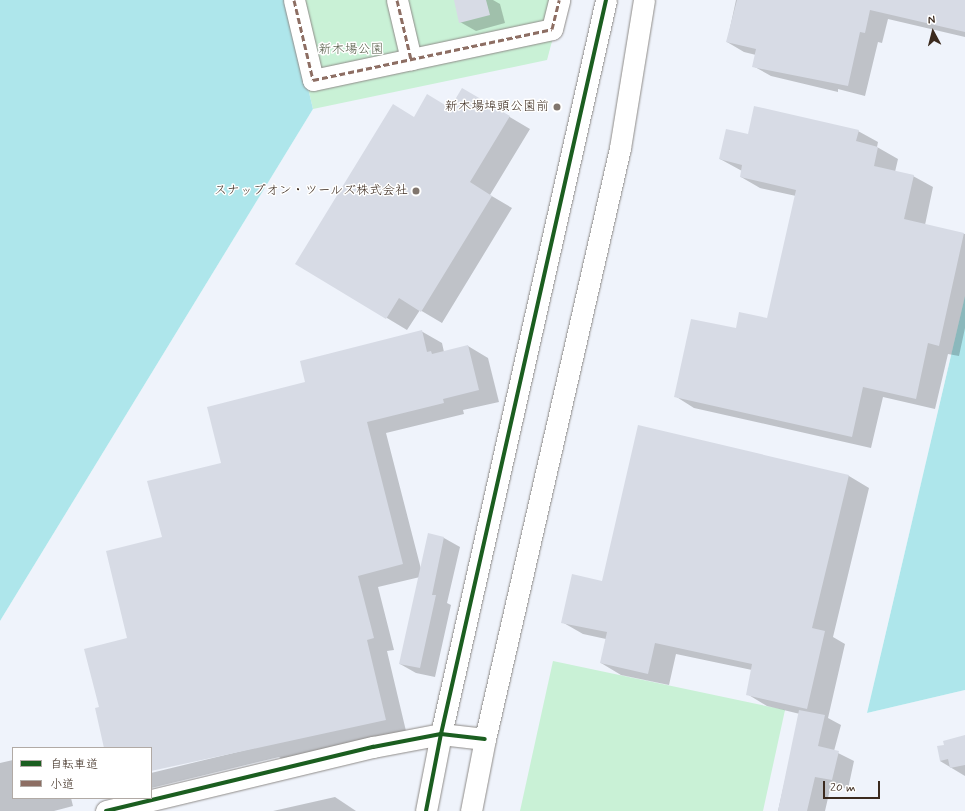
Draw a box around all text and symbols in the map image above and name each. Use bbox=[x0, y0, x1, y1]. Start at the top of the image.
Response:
north arrow bbox=[913, 12, 953, 52]
text: N bbox=[927, 13, 936, 27]
park label: 新木場公園 bbox=[319, 42, 383, 58]
place label: 新木場埠頭公園前 bbox=[445, 99, 549, 115]
marker: 新木場埠頭公園前 bbox=[552, 102, 562, 112]
place label: スナップオン・ツールズ株式会社 bbox=[213, 183, 408, 199]
marker: スナップオン・ツールズ株式会社 bbox=[411, 186, 421, 196]
legend bbox=[12, 747, 152, 799]
text: 自転車道 bbox=[50, 757, 98, 773]
scale bar bbox=[825, 773, 882, 799]
text: 小道 bbox=[50, 777, 74, 793]
text: 20 m bbox=[830, 780, 856, 796]

